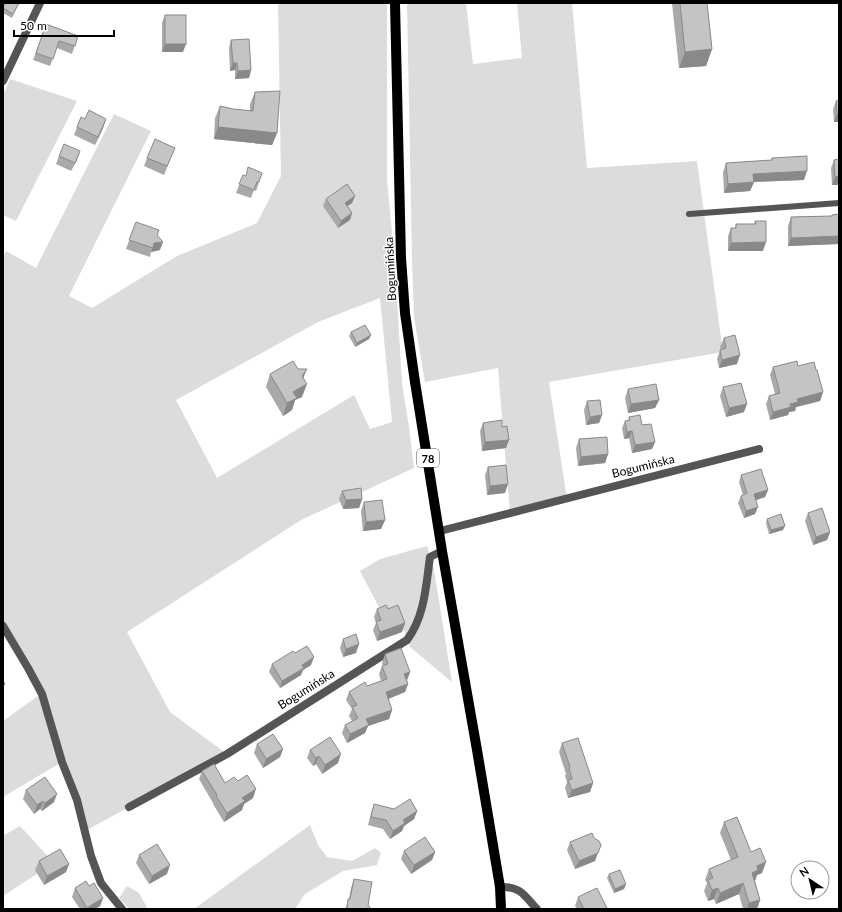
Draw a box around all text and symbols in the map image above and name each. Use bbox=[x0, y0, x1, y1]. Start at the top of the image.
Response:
scale bar bbox=[14, 12, 114, 38]
text: 50 m bbox=[20, 18, 47, 33]
street label: Bogumińska bbox=[381, 237, 399, 301]
road number: 78 bbox=[417, 449, 439, 467]
street label: Bogumińska bbox=[610, 451, 676, 481]
street label: Bogumińska bbox=[275, 666, 337, 712]
north arrow bbox=[790, 860, 830, 900]
text: N bbox=[797, 864, 811, 879]

